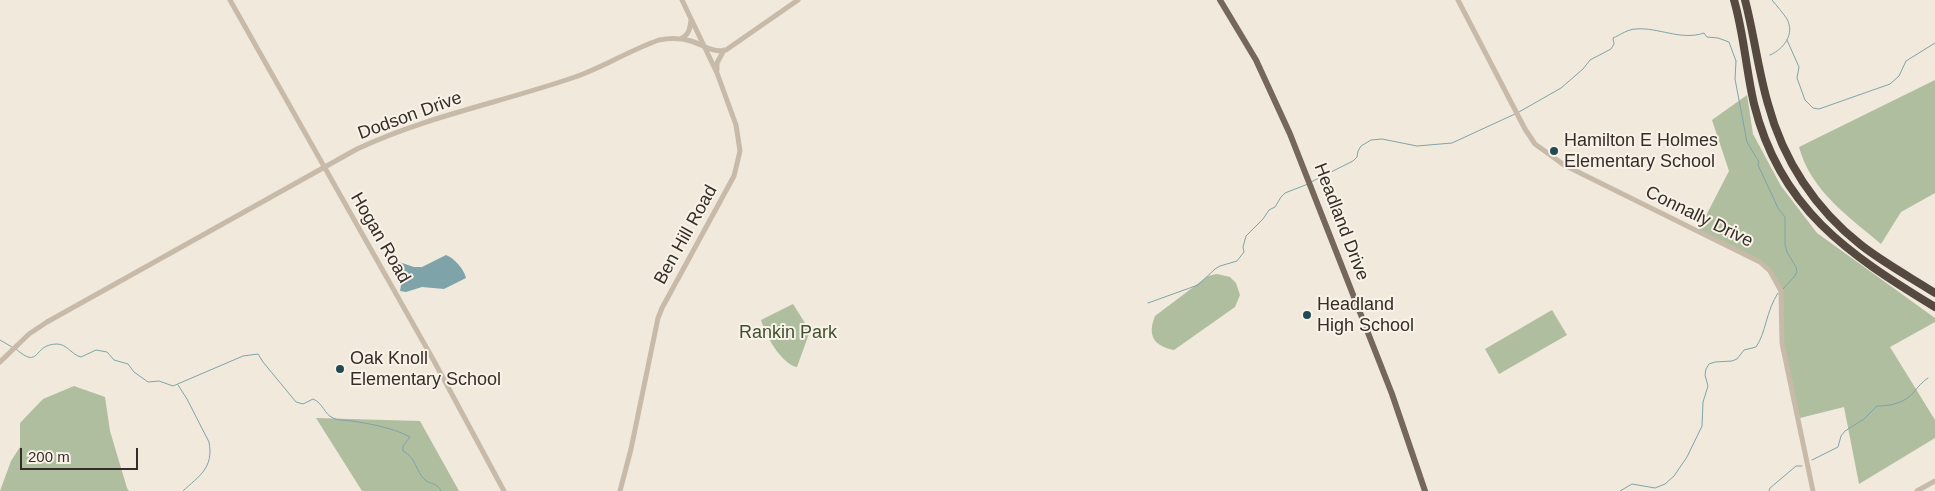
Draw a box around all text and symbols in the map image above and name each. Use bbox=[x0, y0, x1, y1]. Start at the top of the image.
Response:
street label: Dodson Drive bbox=[355, 87, 465, 145]
place label: Hamilton E Holmes Elementary School bbox=[1564, 130, 1718, 172]
marker: Hamilton E Holmes Elementary School bbox=[1548, 145, 1560, 157]
street label: Headland Drive bbox=[1309, 160, 1373, 284]
street label: Ben Hill Road bbox=[650, 182, 722, 288]
street label: Connally Drive bbox=[1642, 182, 1756, 252]
street label: Hogan Road bbox=[345, 189, 415, 287]
place label: Headland High School bbox=[1317, 294, 1414, 336]
marker: Headland High School bbox=[1301, 309, 1313, 321]
park label: Rankin Park bbox=[739, 322, 837, 344]
place label: Oak Knoll Elementary School bbox=[350, 348, 501, 390]
marker: Oak Knoll Elementary School bbox=[334, 363, 346, 375]
scale bar bbox=[22, 438, 140, 470]
text: 200 m bbox=[28, 448, 70, 465]

